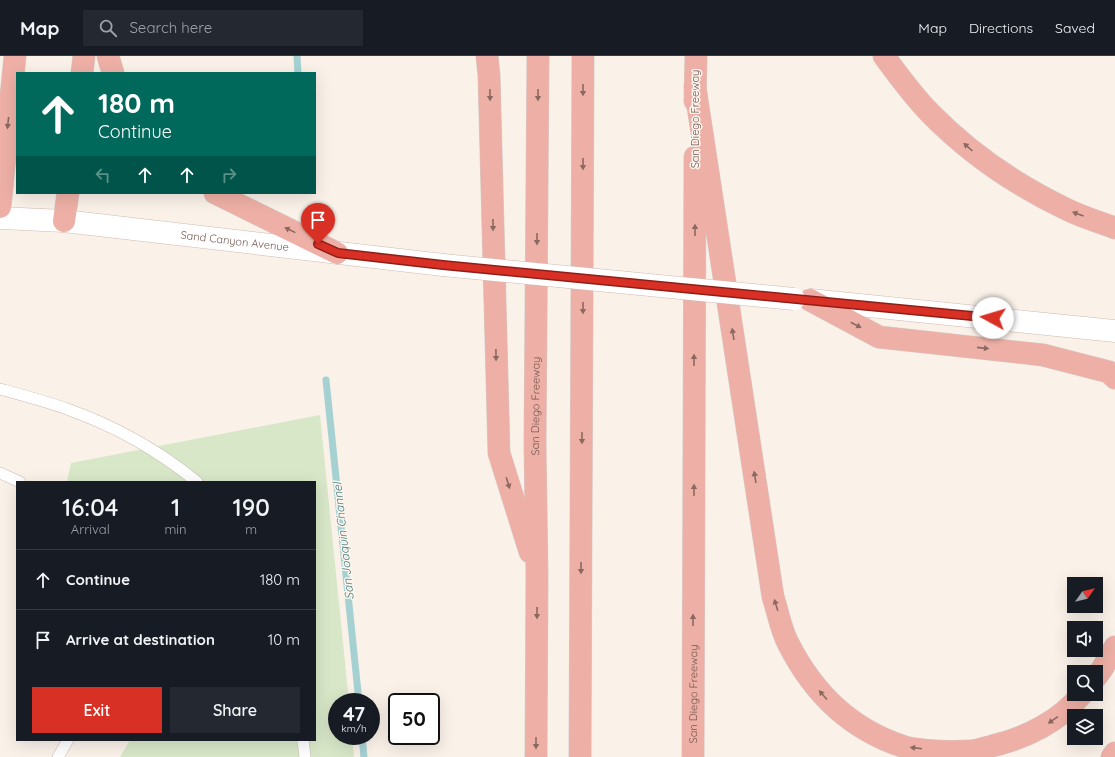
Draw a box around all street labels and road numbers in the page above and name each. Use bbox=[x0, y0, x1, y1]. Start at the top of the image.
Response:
street label: San Diego Freeway bbox=[688, 70, 702, 168]
street label: Sand Canyon Avenue bbox=[180, 228, 290, 254]
street label: San Diego Freeway bbox=[528, 357, 543, 456]
street label: San Diego Freeway bbox=[686, 645, 700, 743]

